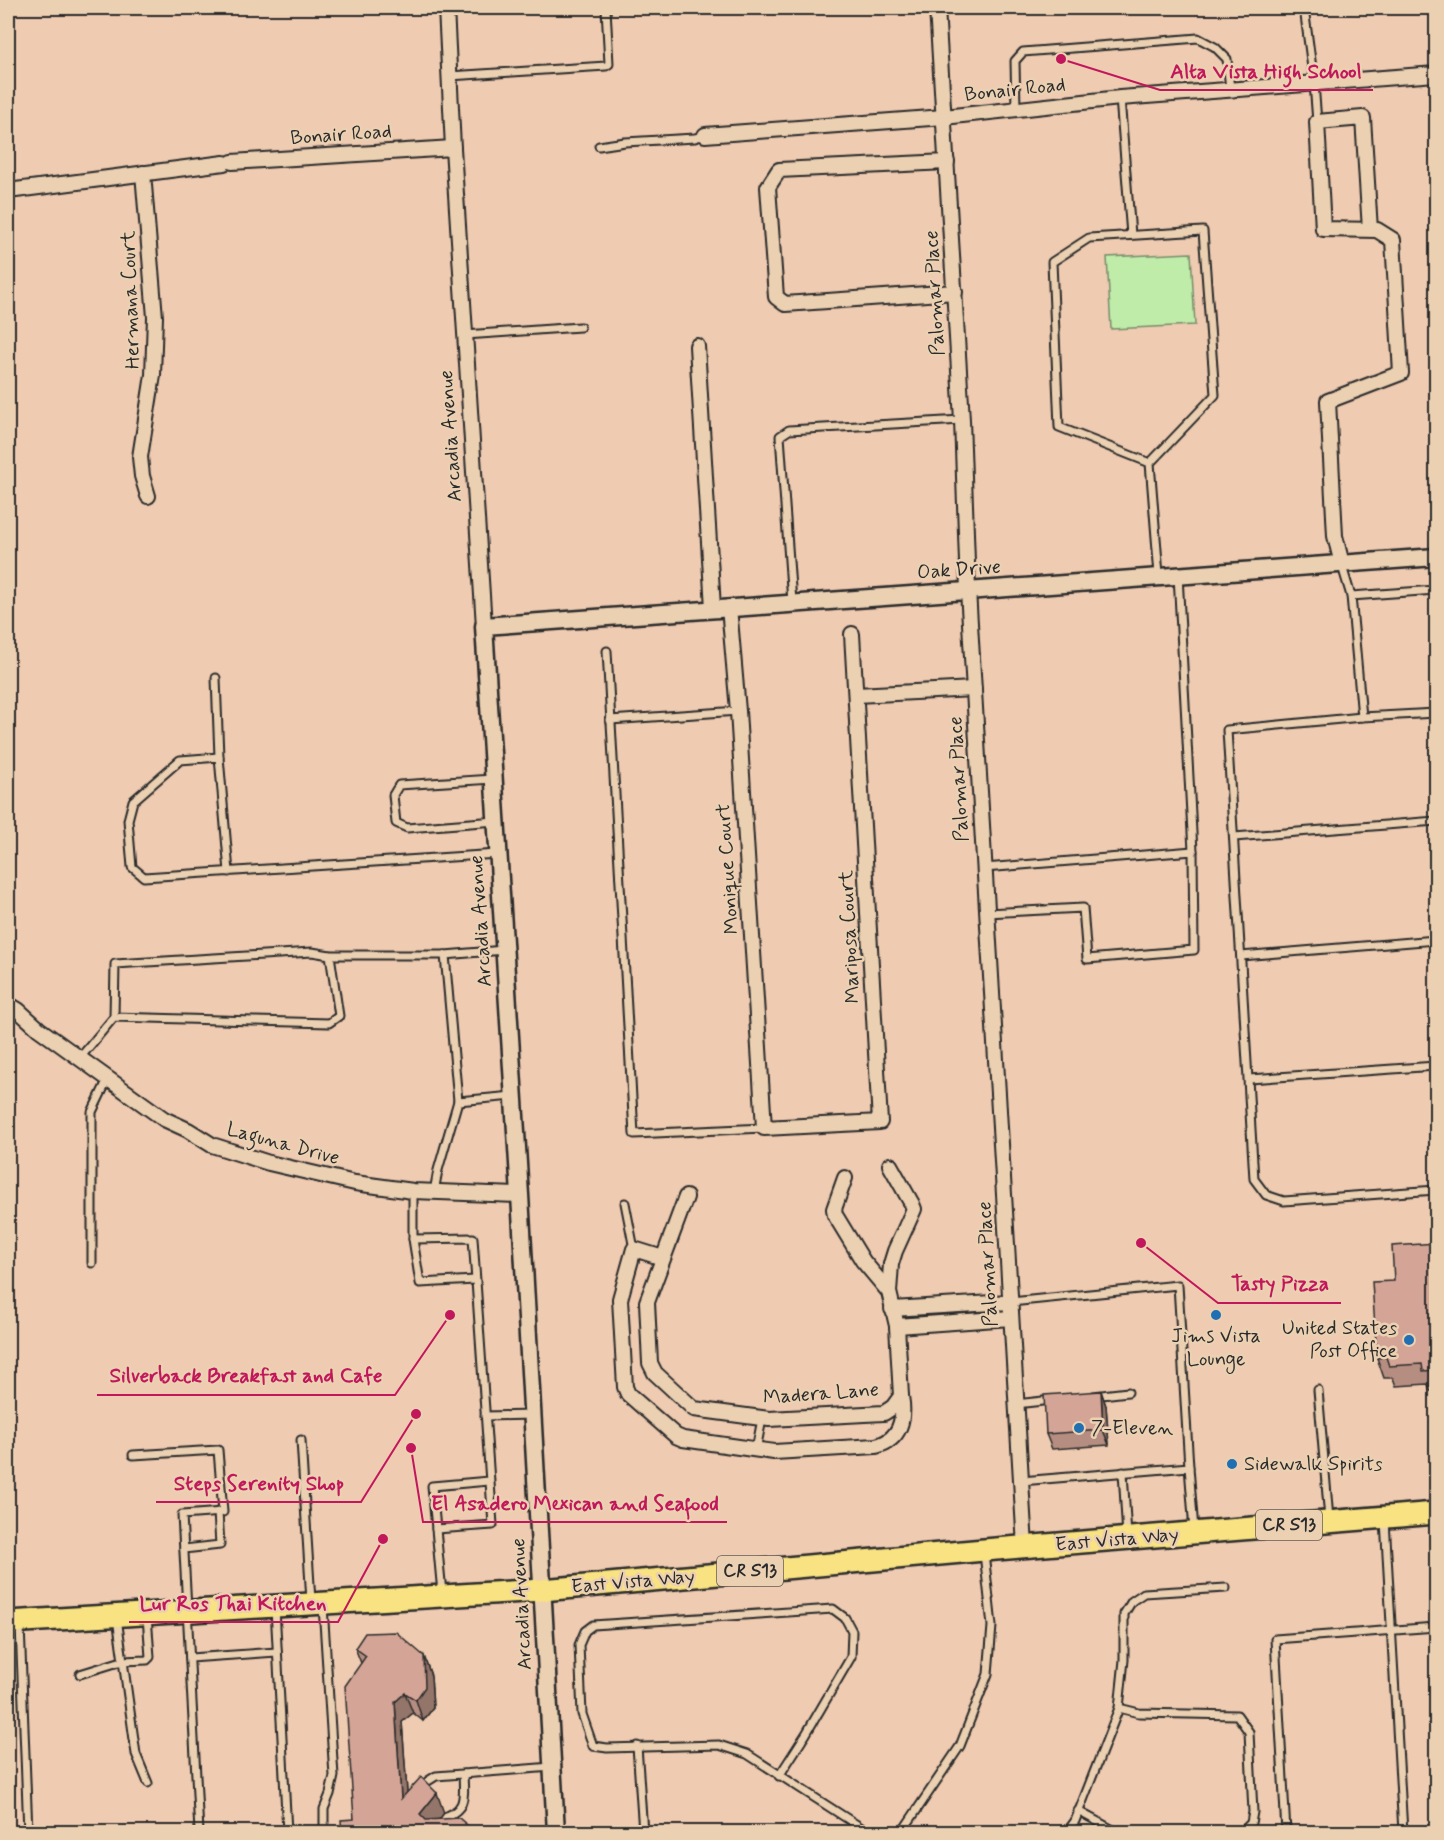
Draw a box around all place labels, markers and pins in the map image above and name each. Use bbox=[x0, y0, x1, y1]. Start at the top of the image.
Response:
callout: Alta Vista High School bbox=[1160, 51, 1373, 90]
callout: Tasty Pizza bbox=[1218, 1264, 1341, 1303]
marker: Jims Vista Lounge bbox=[1209, 1308, 1223, 1322]
place label: United States Post Office bbox=[1282, 1315, 1397, 1365]
place label: Jims Vista Lounge bbox=[1171, 1323, 1261, 1374]
marker: United States Post Office bbox=[1402, 1333, 1416, 1347]
callout: Silverback Breakfast and Cafe bbox=[97, 1356, 395, 1395]
place label: 7-Eleven bbox=[1091, 1415, 1174, 1442]
marker: 7-Eleven bbox=[1072, 1421, 1086, 1435]
place label: Sidewalk Spirits bbox=[1244, 1451, 1383, 1478]
marker: Sidewalk Spirits bbox=[1225, 1457, 1239, 1471]
callout: Steps Serenity Shop bbox=[156, 1463, 361, 1502]
callout: El Asadero Mexican and Seafood bbox=[423, 1483, 727, 1522]
callout: Lur Ros Thai Kitchen bbox=[129, 1583, 338, 1622]

